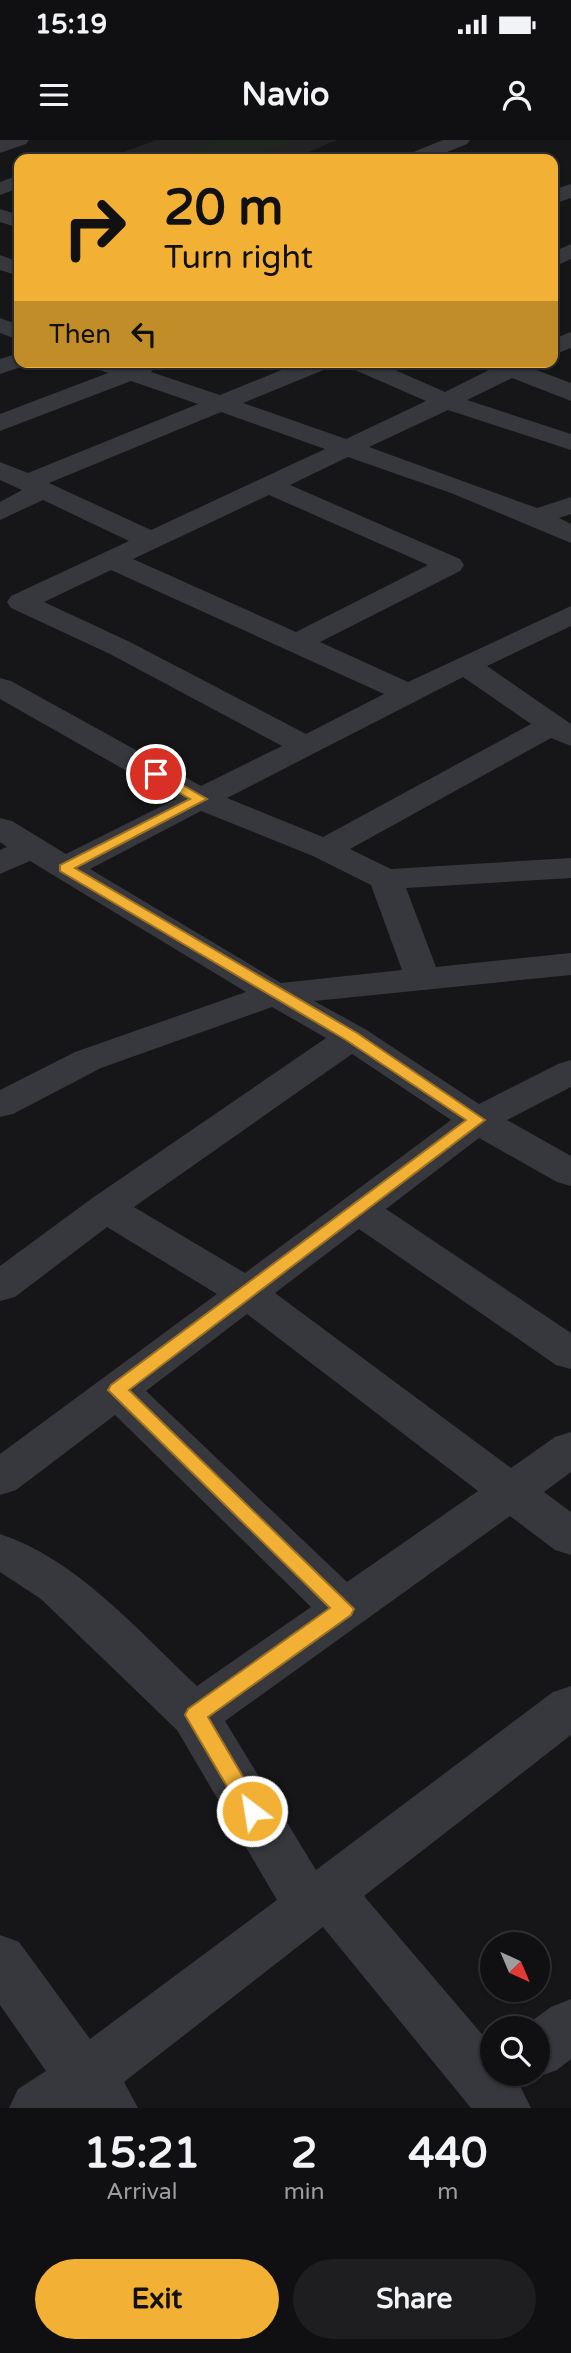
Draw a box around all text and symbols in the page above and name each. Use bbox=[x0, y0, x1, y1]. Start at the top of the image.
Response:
text: 15:19 bbox=[35, 9, 107, 40]
icon: menu bbox=[35, 76, 73, 114]
text: Navio bbox=[242, 76, 329, 114]
icon: person bbox=[498, 76, 536, 114]
text: 20 m bbox=[164, 179, 283, 238]
icon: right bbox=[49, 182, 140, 273]
text: Turn right bbox=[164, 239, 313, 277]
icon: left bbox=[125, 315, 163, 353]
text: Then bbox=[49, 319, 111, 350]
pin bbox=[126, 744, 186, 804]
icon: arrive bbox=[137, 755, 175, 793]
position arrow bbox=[215, 1774, 289, 1848]
north arrow bbox=[480, 1932, 550, 2002]
map controls bbox=[480, 1932, 550, 2086]
button: search bbox=[480, 2016, 550, 2086]
text: 15:21 bbox=[84, 2128, 200, 2179]
text: 2 bbox=[291, 2128, 317, 2179]
text: 440 bbox=[408, 2128, 487, 2179]
text: Arrival bbox=[106, 2178, 177, 2206]
text: min bbox=[284, 2178, 325, 2206]
text: m bbox=[437, 2178, 458, 2206]
button: Exit bbox=[35, 2259, 279, 2339]
button: Share bbox=[293, 2259, 536, 2339]

